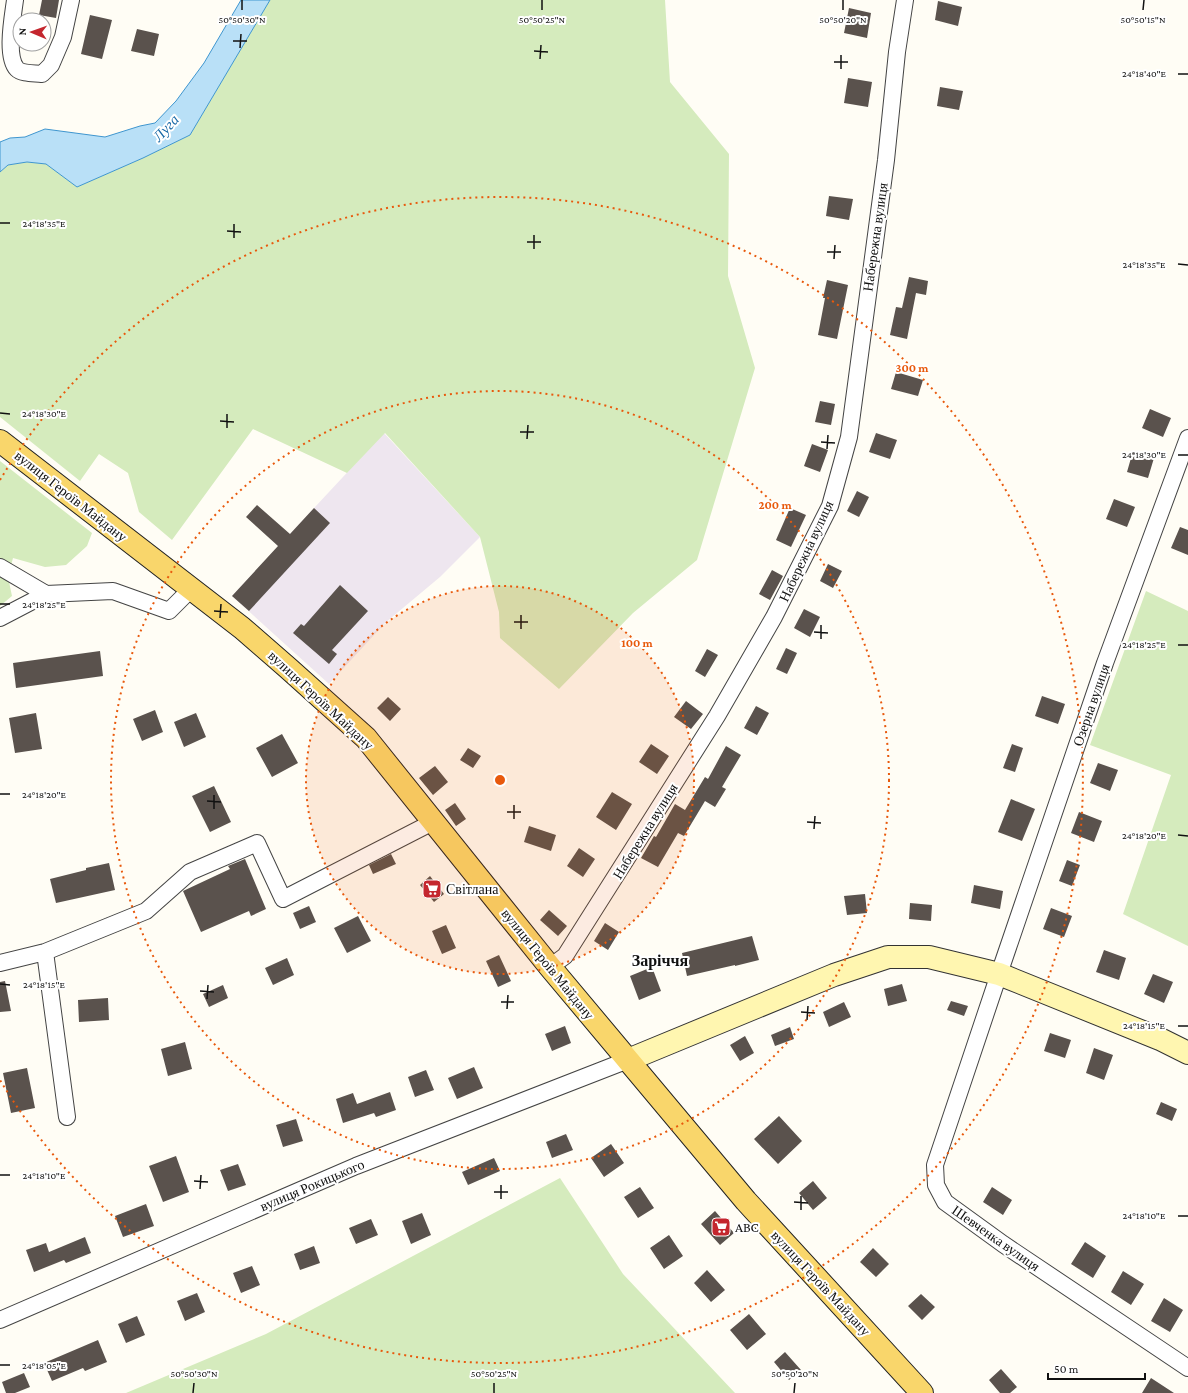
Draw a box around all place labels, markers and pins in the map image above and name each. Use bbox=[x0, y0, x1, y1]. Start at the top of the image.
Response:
centre of rings bbox=[493, 773, 507, 787]
supermarket icon: Світлана bbox=[421, 878, 443, 900]
place label: Світлана bbox=[446, 881, 499, 897]
supermarket icon: ABC bbox=[710, 1216, 732, 1238]
place label: ABC bbox=[735, 1219, 759, 1235]

